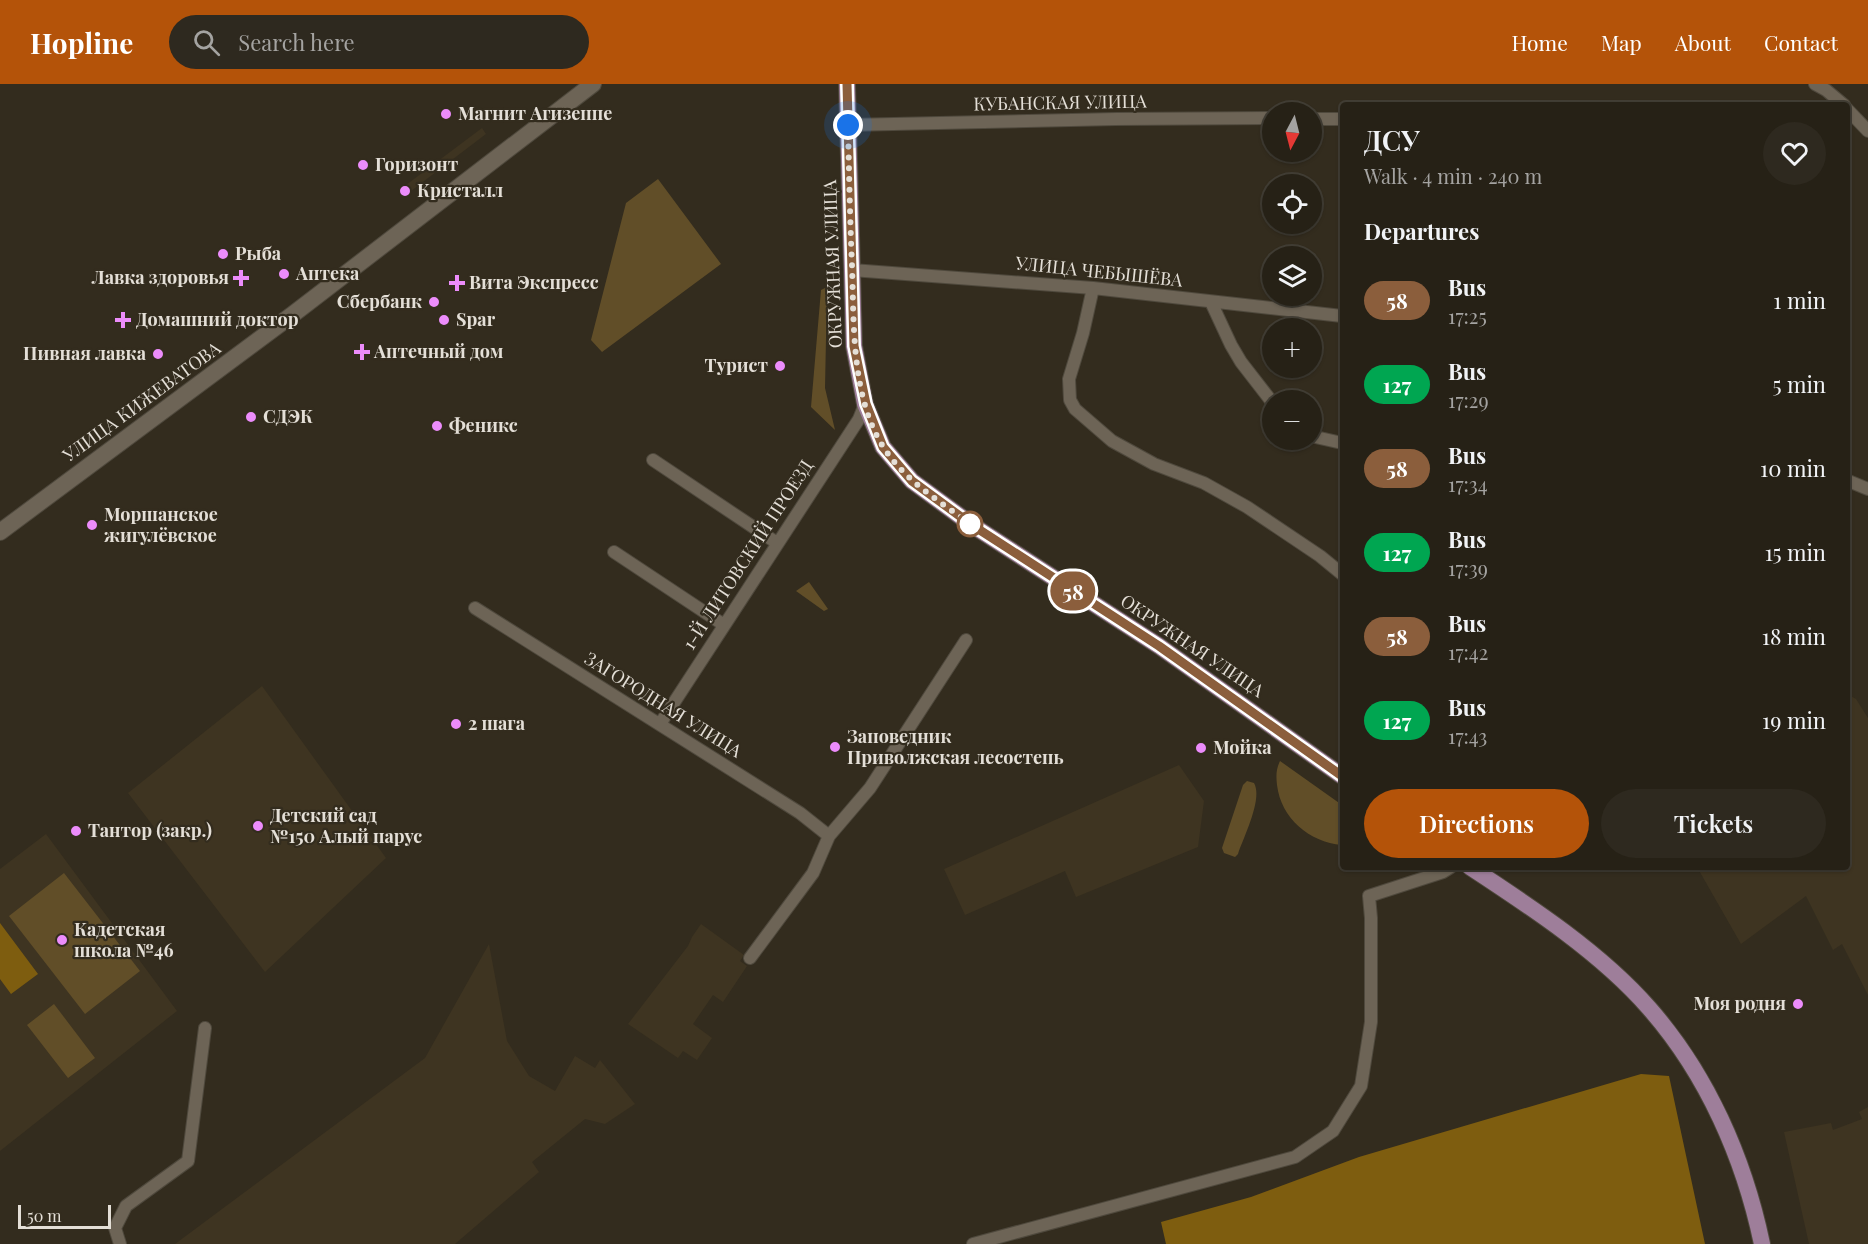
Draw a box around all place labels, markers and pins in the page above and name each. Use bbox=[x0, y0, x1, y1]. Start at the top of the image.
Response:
place label: Магнит Агизеппе bbox=[458, 101, 612, 125]
marker: Магнит Агизеппе bbox=[439, 107, 453, 121]
place label: Горизонт bbox=[375, 152, 459, 176]
marker: Горизонт bbox=[356, 158, 370, 172]
place label: Кристалл bbox=[417, 178, 503, 202]
marker: Кристалл bbox=[398, 184, 412, 198]
place label: Рыба bbox=[235, 241, 282, 265]
marker: Рыба bbox=[216, 247, 230, 261]
place label: Аптека bbox=[295, 261, 360, 285]
place label: Лавка здоровья bbox=[91, 265, 229, 289]
marker: Аптека bbox=[277, 267, 291, 281]
place label: Вита Экспресс bbox=[469, 270, 599, 294]
marker: Лавка здоровья bbox=[234, 271, 248, 285]
marker: Вита Экспресс bbox=[450, 276, 464, 290]
place label: Сбербанк bbox=[337, 289, 422, 313]
marker: Сбербанк bbox=[427, 295, 441, 309]
place label: Домашний доктор bbox=[136, 307, 299, 331]
place label: Spar bbox=[456, 307, 496, 331]
marker: Домашний доктор bbox=[114, 311, 132, 329]
marker: Spar bbox=[437, 313, 451, 327]
place label: Аптечный дом bbox=[373, 339, 503, 363]
place label: Пивная лавка bbox=[23, 341, 147, 365]
marker: Аптечный дом bbox=[355, 345, 369, 359]
marker: Пивная лавка bbox=[151, 347, 165, 361]
place label: Турист bbox=[705, 353, 768, 377]
marker: Турист bbox=[773, 359, 787, 373]
place label: СДЭК bbox=[263, 404, 313, 428]
marker: СДЭК bbox=[244, 410, 258, 424]
place label: Феникс bbox=[449, 413, 518, 437]
marker: Феникс bbox=[430, 419, 444, 433]
place label: Моршанское жигулёвское bbox=[104, 502, 218, 547]
unlabelled marker bbox=[957, 511, 983, 537]
marker: Моршанское жигулёвское bbox=[85, 518, 99, 532]
place label: 2 шага bbox=[468, 711, 526, 735]
marker: 2 шага bbox=[449, 717, 463, 731]
place label: Заповедник Приволжская лесостепь bbox=[847, 724, 1064, 769]
place label: Мойка bbox=[1213, 735, 1272, 759]
marker: Заповедник Приволжская лесостепь bbox=[828, 740, 842, 754]
marker: Мойка bbox=[1194, 741, 1208, 755]
place label: Детский сад №150 Алый парус bbox=[270, 803, 422, 848]
place label: Тантор (закр.) bbox=[88, 818, 212, 842]
marker: Детский сад №150 Алый парус bbox=[251, 819, 265, 833]
marker: Тантор (закр.) bbox=[69, 824, 83, 838]
place label: Кадетская школа №46 bbox=[74, 917, 174, 962]
marker: Кадетская школа №46 bbox=[55, 933, 69, 947]
place label: Моя родня bbox=[1693, 991, 1786, 1015]
marker: Моя родня bbox=[1791, 997, 1805, 1011]

